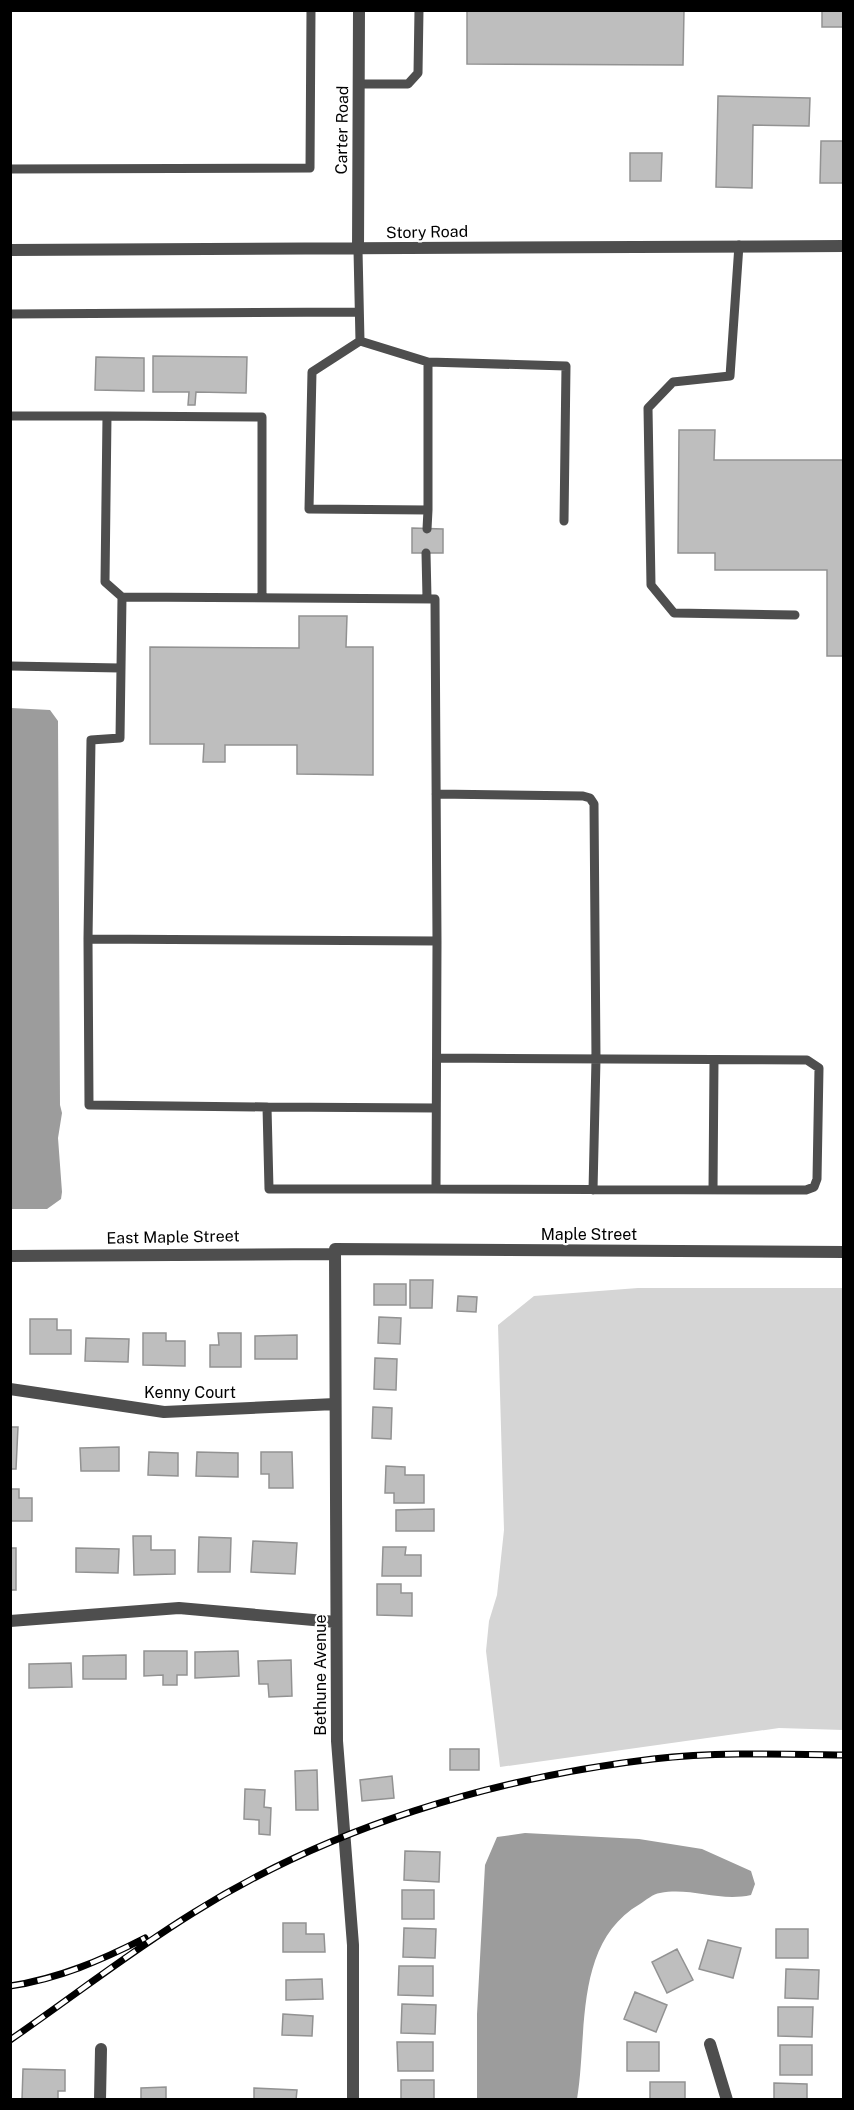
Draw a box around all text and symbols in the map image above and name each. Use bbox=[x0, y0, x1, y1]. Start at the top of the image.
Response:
street label: Carter Road bbox=[332, 85, 352, 175]
street label: Story Road bbox=[386, 222, 468, 242]
street label: Maple Street bbox=[541, 1225, 637, 1244]
street label: East Maple Street bbox=[106, 1226, 240, 1248]
street label: Kenny Court bbox=[144, 1383, 236, 1402]
street label: Bethune Avenue bbox=[311, 1614, 330, 1736]

